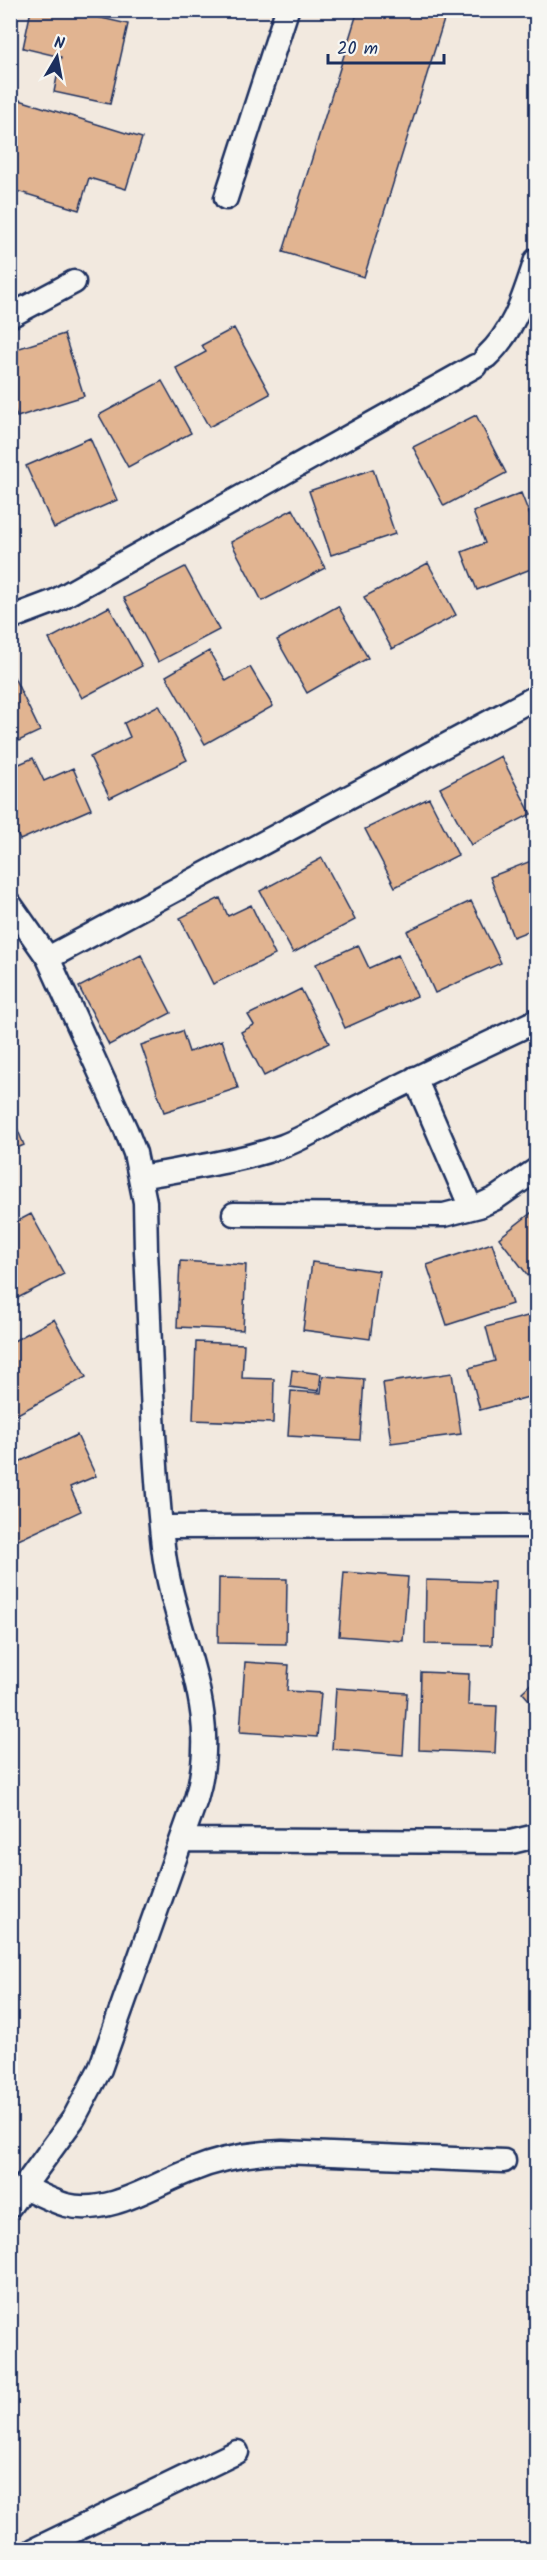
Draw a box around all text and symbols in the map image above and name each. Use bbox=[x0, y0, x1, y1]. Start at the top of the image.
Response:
north arrow bbox=[27, 27, 87, 87]
scale bar bbox=[328, 27, 444, 65]
text: N bbox=[52, 31, 66, 57]
text: 20 m bbox=[337, 35, 378, 64]

